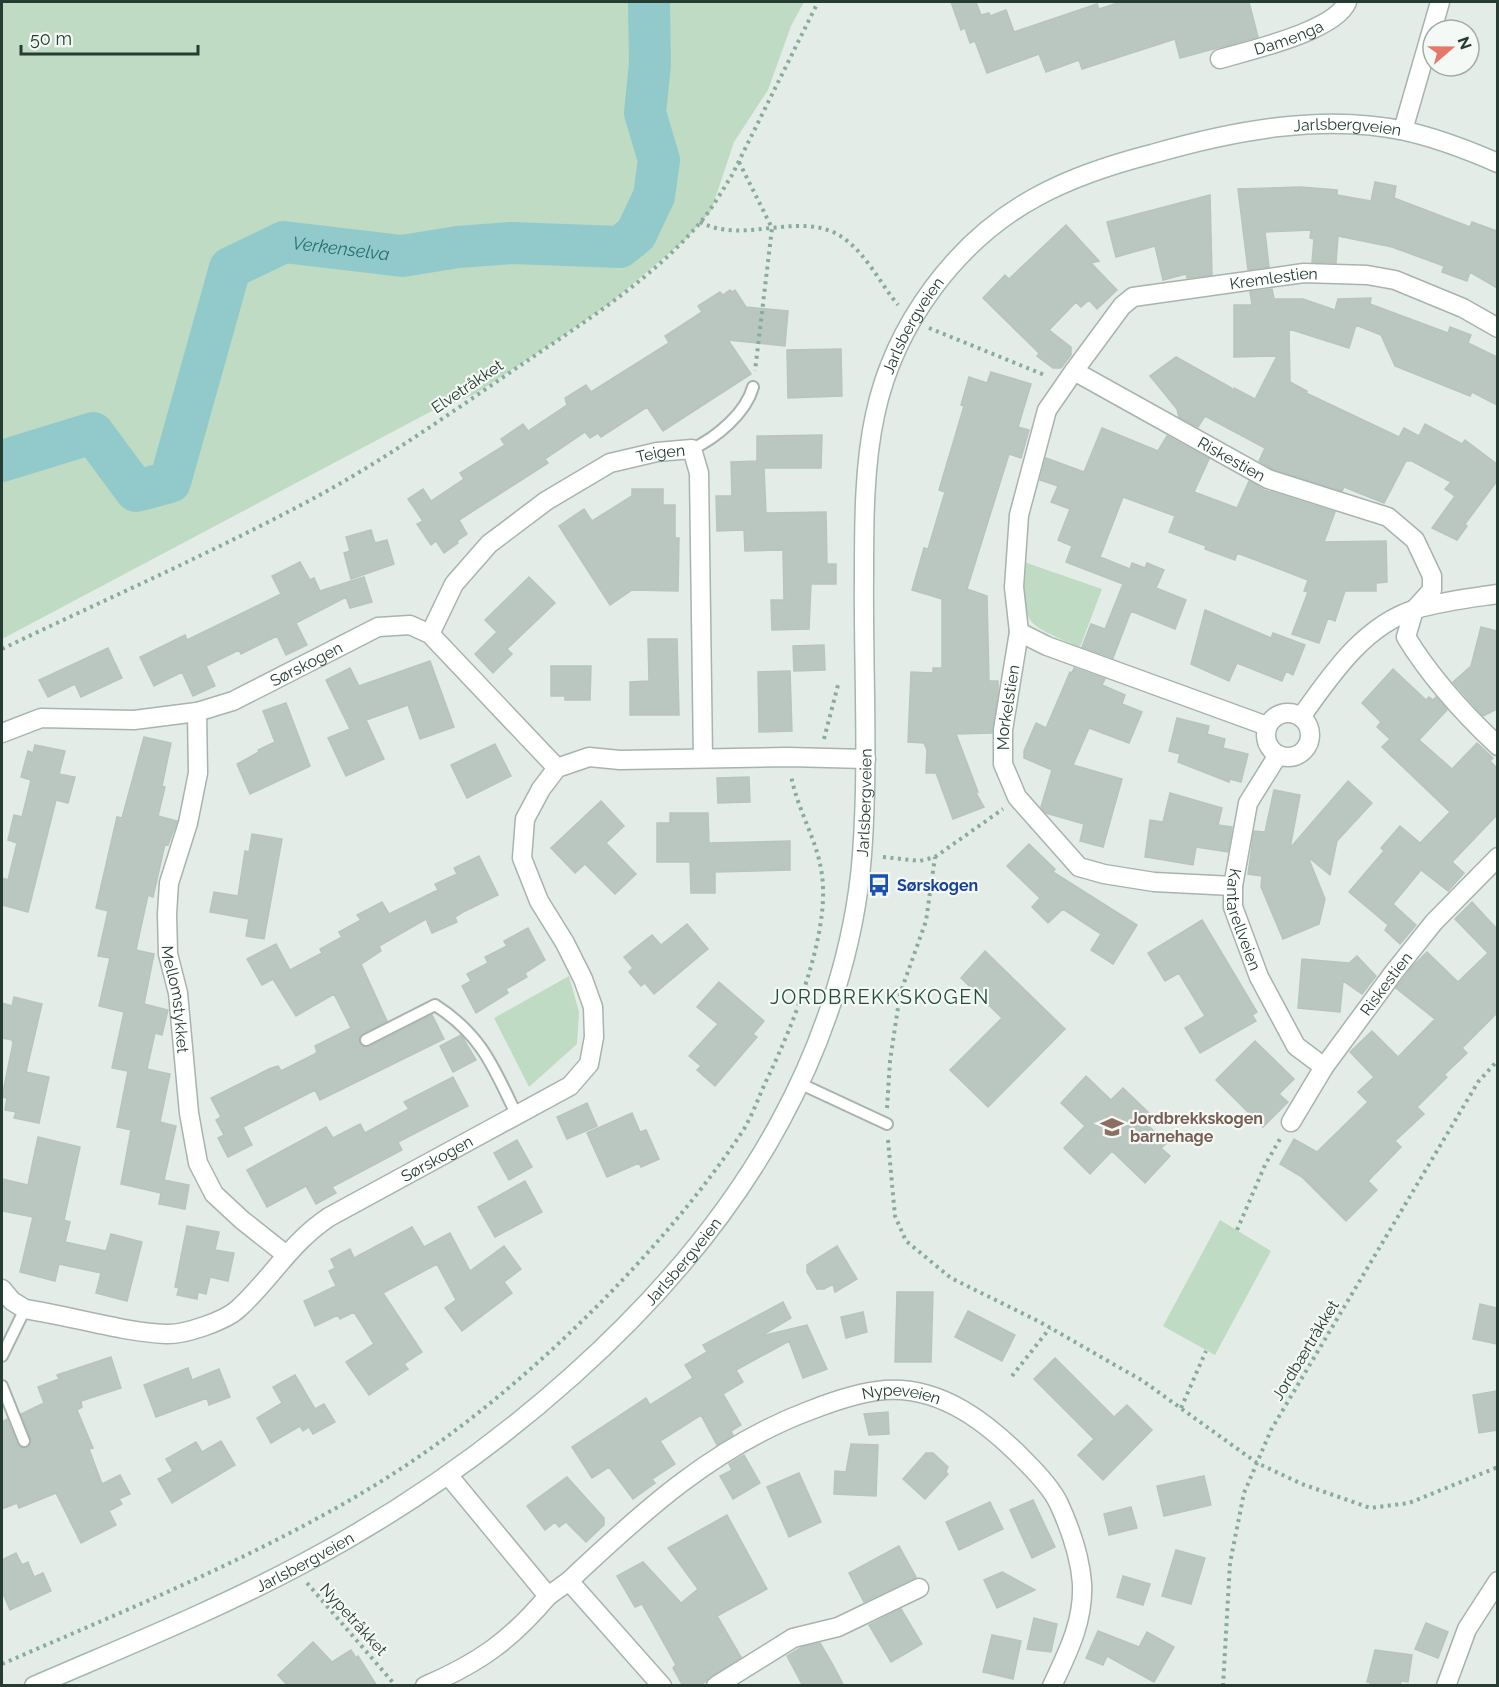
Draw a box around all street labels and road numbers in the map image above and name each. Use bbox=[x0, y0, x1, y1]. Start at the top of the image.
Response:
street label: Damenga bbox=[1252, 16, 1327, 59]
street label: Jarlsbergveien bbox=[1293, 115, 1403, 140]
street label: Kremlestien bbox=[1228, 263, 1318, 293]
street label: Jarlsbergveien bbox=[879, 274, 948, 377]
street label: Elvetråkket bbox=[428, 355, 507, 417]
street label: Riskestien bbox=[1194, 433, 1269, 486]
street label: Teigen bbox=[634, 441, 686, 467]
street label: Sørskogen bbox=[267, 638, 346, 691]
street label: Morkelstien bbox=[994, 663, 1024, 750]
street label: Jarlsbergveien bbox=[853, 748, 875, 857]
street label: Kantarellveien bbox=[1223, 867, 1265, 973]
street label: Mellomstykket bbox=[158, 945, 193, 1055]
street label: Riskestien bbox=[1356, 948, 1416, 1019]
street label: Sørskogen bbox=[398, 1132, 476, 1186]
street label: Jarlsbergveien bbox=[641, 1214, 725, 1309]
street label: Jordbærtråkket bbox=[1268, 1296, 1343, 1404]
street label: Nypeveien bbox=[860, 1381, 944, 1408]
street label: Jarlsbergveien bbox=[253, 1528, 357, 1596]
street label: Nypetråkket bbox=[316, 1579, 392, 1660]

